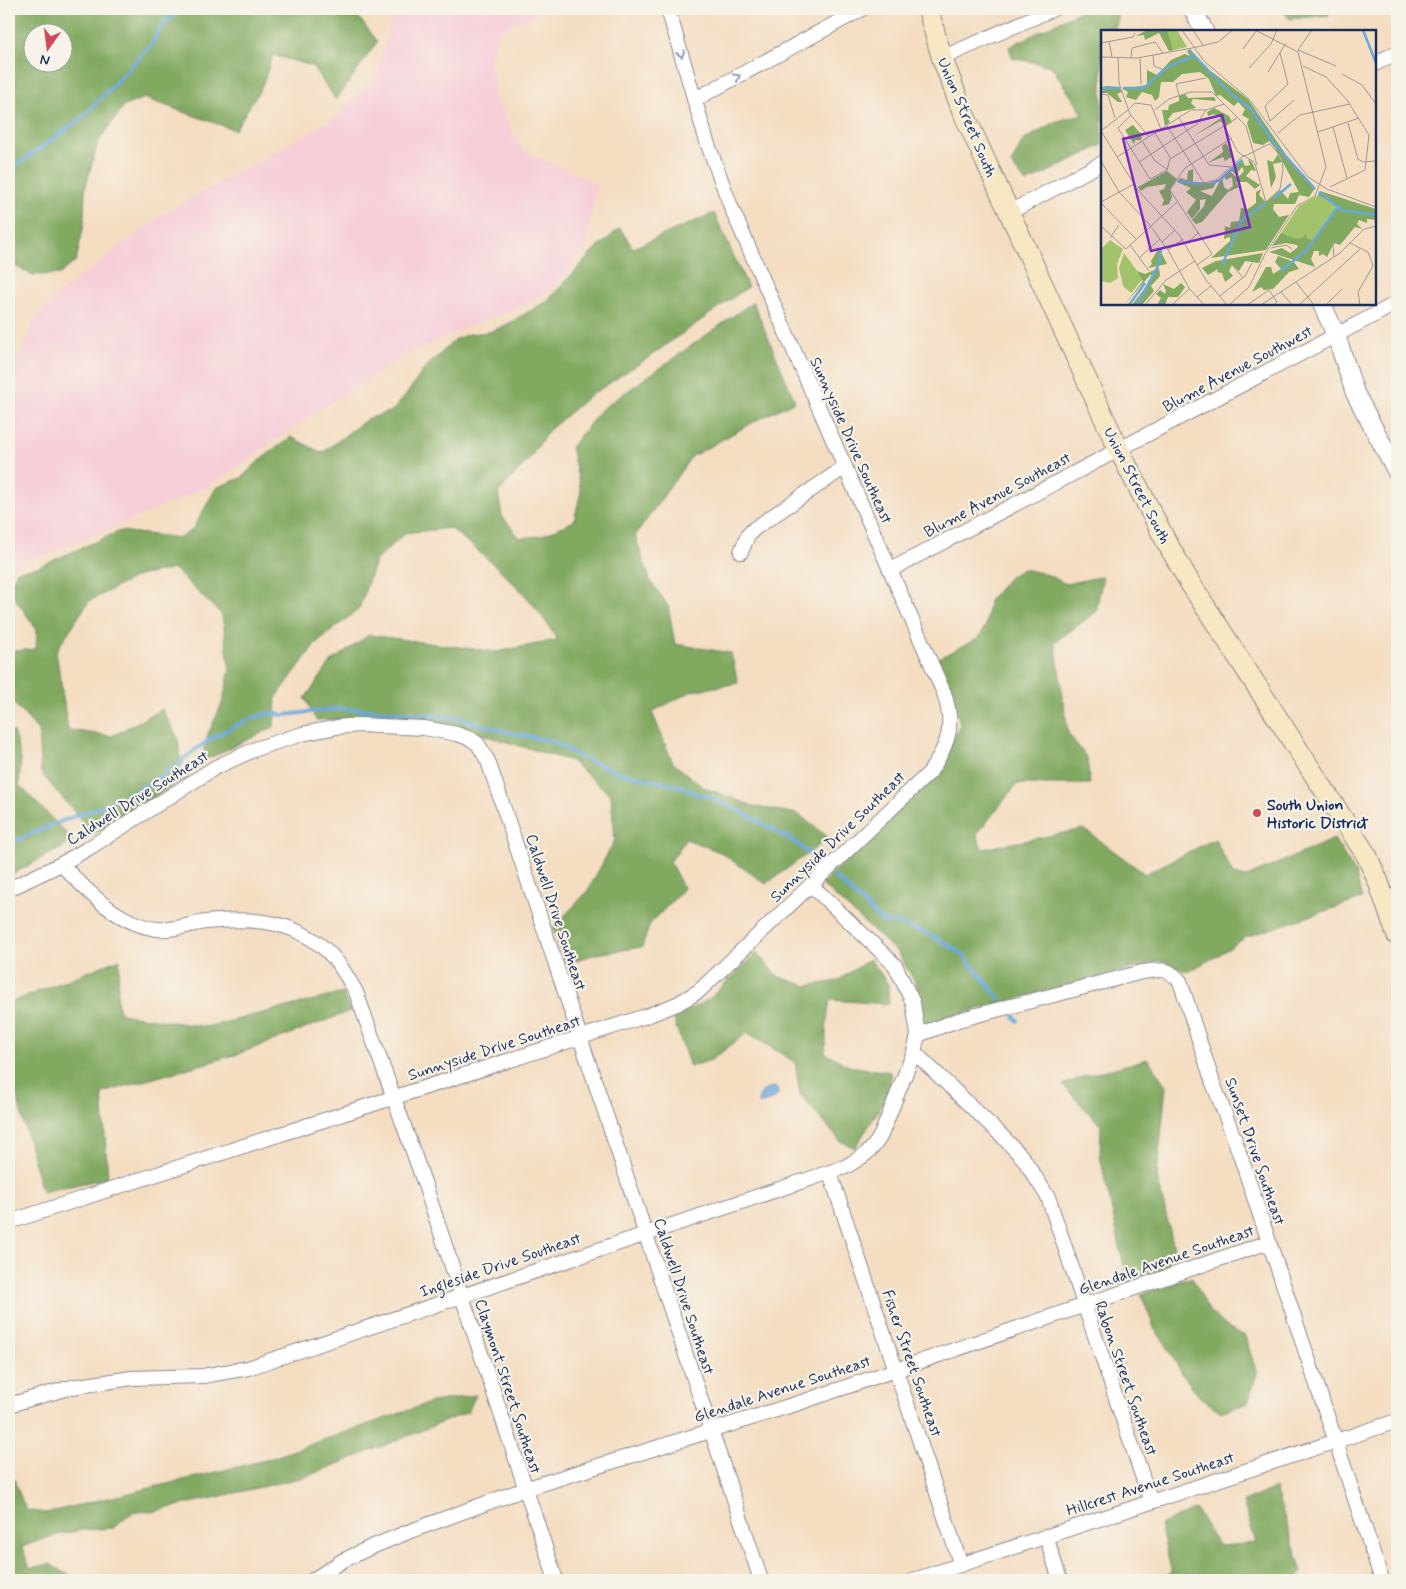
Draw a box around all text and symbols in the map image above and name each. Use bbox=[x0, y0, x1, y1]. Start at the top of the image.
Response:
north arrow bbox=[22, 22, 72, 72]
inset map bbox=[1101, 30, 1376, 305]
text: N bbox=[38, 50, 52, 70]
one-way arrow bbox=[676, 50, 686, 58]
street label: Union Street South bbox=[932, 54, 1001, 181]
one-way arrow bbox=[732, 73, 741, 83]
street label: Blume Avenue Southwest bbox=[1159, 321, 1316, 418]
street label: Sunnyside Drive Southeast bbox=[804, 354, 897, 527]
street label: Union Street South bbox=[1098, 424, 1175, 548]
street label: Blume Avenue Southeast bbox=[921, 448, 1075, 543]
street label: Caldwell Drive Southeast bbox=[63, 746, 213, 851]
street label: Sunnyside Drive Southeast bbox=[766, 767, 910, 907]
place label: South Union Historic District bbox=[1267, 795, 1368, 834]
marker: South Union Historic District bbox=[1251, 807, 1263, 819]
street label: Caldwell Drive Southeast bbox=[520, 831, 591, 993]
street label: Sunnyside Drive Southeast bbox=[405, 1011, 583, 1086]
street label: Sunset Drive Southeast bbox=[1219, 1075, 1290, 1228]
street label: Caldwell Drive Southeast bbox=[648, 1215, 719, 1377]
street label: Glendale Avenue Southeast bbox=[1076, 1220, 1257, 1300]
street label: Ingleside Drive Southeast bbox=[417, 1228, 584, 1304]
street label: Fisher Street Southeast bbox=[877, 1287, 947, 1440]
street label: Claymont Street Southeast bbox=[469, 1296, 546, 1477]
street label: Rabon Street Southeast bbox=[1089, 1298, 1162, 1459]
street label: Glendale Avenue Southeast bbox=[691, 1351, 874, 1428]
street label: Hillcrest Avenue Southeast bbox=[1064, 1447, 1237, 1522]

